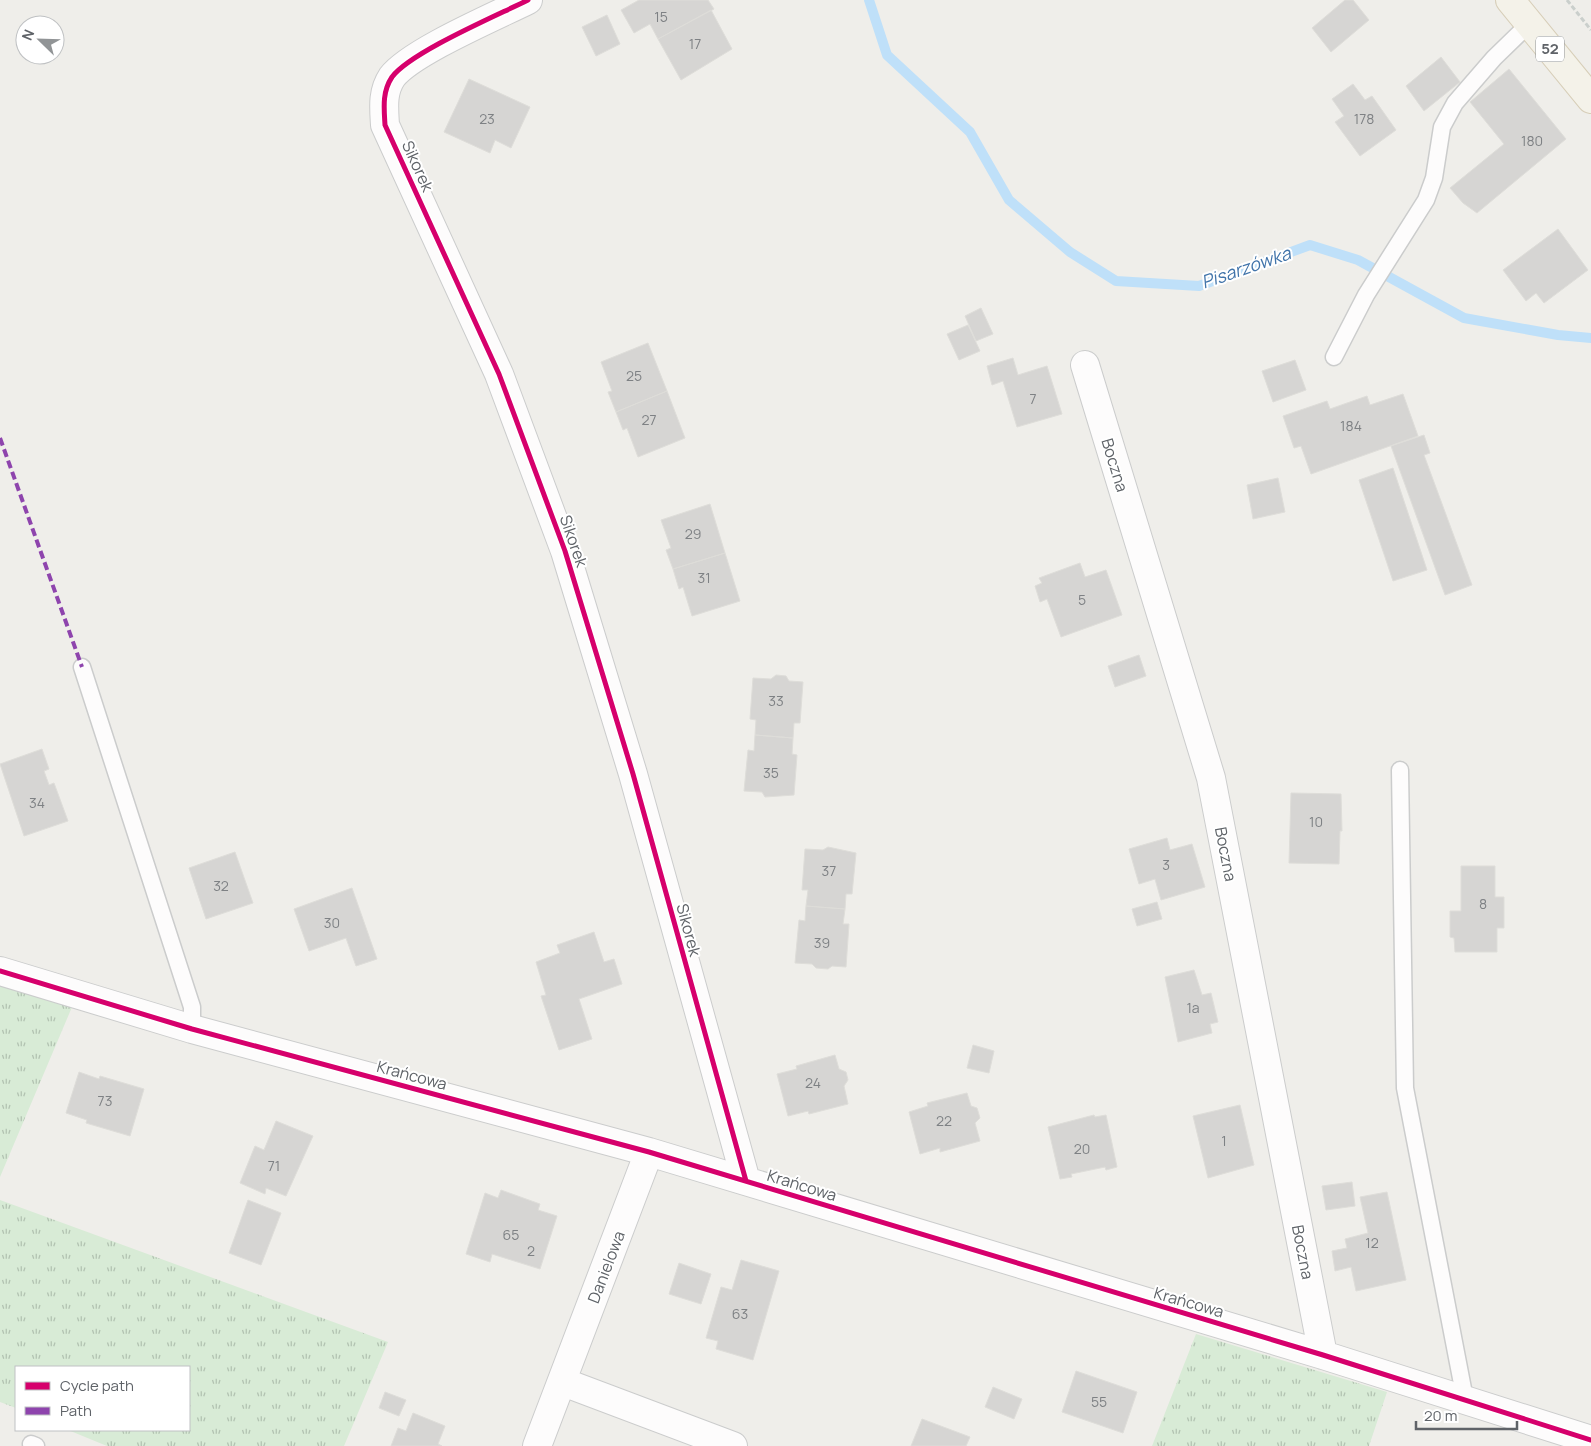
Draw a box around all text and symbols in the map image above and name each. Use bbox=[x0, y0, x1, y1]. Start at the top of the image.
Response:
house number: 15 bbox=[654, 7, 668, 26]
north arrow bbox=[15, 15, 65, 65]
text: N bbox=[17, 26, 38, 43]
house number: 17 bbox=[689, 34, 701, 53]
road number: 52 bbox=[1536, 36, 1564, 62]
house number: 23 bbox=[479, 109, 495, 128]
house number: 178 bbox=[1354, 109, 1374, 128]
house number: 180 bbox=[1521, 131, 1543, 150]
street label: Sikorek bbox=[397, 137, 439, 196]
water label: Pisarzówka bbox=[1198, 240, 1294, 294]
house number: 25 bbox=[626, 366, 642, 385]
house number: 7 bbox=[1029, 389, 1037, 408]
house number: 27 bbox=[641, 410, 657, 429]
house number: 184 bbox=[1340, 416, 1362, 435]
street label: Boczna bbox=[1096, 435, 1134, 495]
street label: Sikorek bbox=[555, 512, 593, 571]
house number: 29 bbox=[685, 524, 701, 543]
house number: 31 bbox=[697, 568, 711, 587]
house number: 5 bbox=[1078, 590, 1086, 609]
house number: 33 bbox=[768, 691, 784, 710]
house number: 35 bbox=[763, 763, 779, 782]
house number: 34 bbox=[29, 793, 45, 812]
house number: 10 bbox=[1309, 812, 1323, 831]
street label: Boczna bbox=[1210, 825, 1242, 883]
house number: 3 bbox=[1162, 855, 1170, 874]
house number: 37 bbox=[822, 861, 836, 880]
house number: 32 bbox=[213, 876, 229, 895]
house number: 8 bbox=[1479, 894, 1487, 913]
street label: Sikorek bbox=[671, 901, 707, 960]
house number: 30 bbox=[324, 913, 340, 932]
house number: 39 bbox=[814, 933, 830, 952]
house number: 1a bbox=[1186, 998, 1200, 1017]
street label: Krańcowa bbox=[374, 1055, 450, 1095]
house number: 24 bbox=[805, 1073, 821, 1092]
house number: 73 bbox=[98, 1091, 112, 1110]
house number: 22 bbox=[936, 1111, 952, 1130]
house number: 1 bbox=[1221, 1131, 1227, 1150]
house number: 20 bbox=[1074, 1139, 1090, 1158]
house number: 71 bbox=[268, 1156, 280, 1175]
street label: Krańcowa bbox=[764, 1164, 840, 1206]
street label: Boczna bbox=[1287, 1223, 1319, 1281]
house number: 65 bbox=[503, 1225, 519, 1244]
street label: Danielowa bbox=[582, 1228, 630, 1306]
house number: 12 bbox=[1365, 1233, 1379, 1252]
house number: 2 bbox=[527, 1241, 535, 1260]
street label: Krańcowa bbox=[1151, 1282, 1227, 1322]
house number: 63 bbox=[732, 1304, 748, 1323]
legend bbox=[15, 1366, 190, 1431]
text: Cycle path bbox=[60, 1375, 134, 1396]
house number: 55 bbox=[1091, 1392, 1107, 1411]
scale bar bbox=[1416, 1398, 1517, 1430]
text: Path bbox=[60, 1400, 92, 1421]
text: 20 m bbox=[1424, 1405, 1457, 1426]

